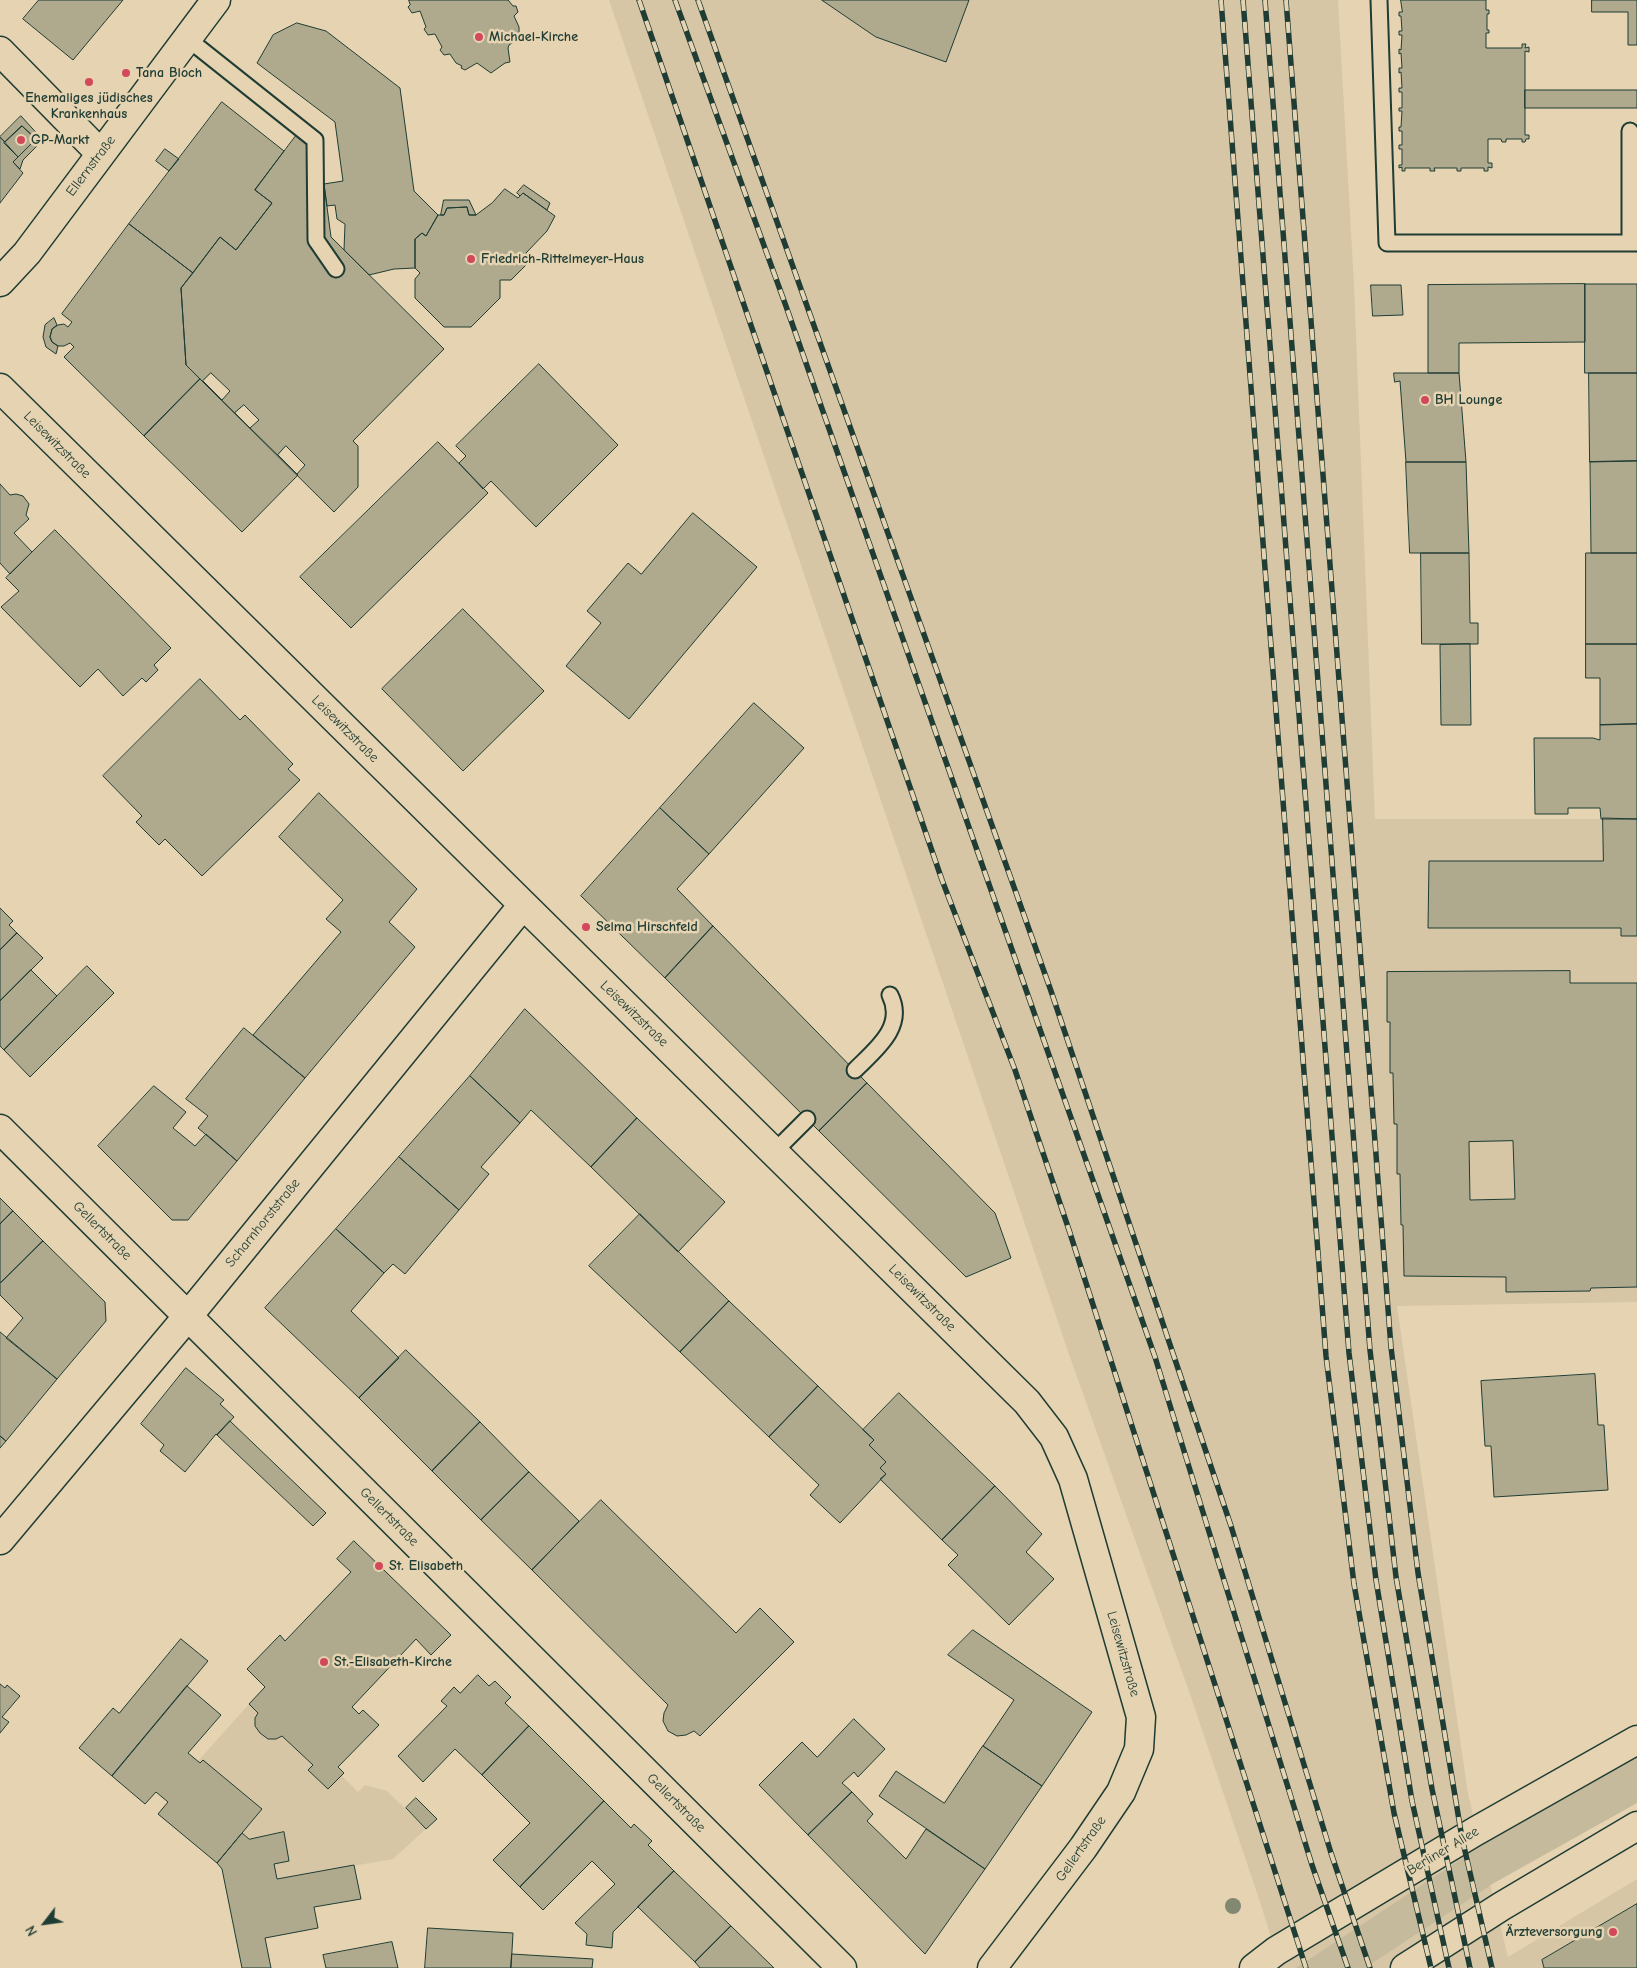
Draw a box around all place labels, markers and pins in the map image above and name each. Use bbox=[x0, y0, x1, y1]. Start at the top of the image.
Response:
place label: Michael-Kirche bbox=[489, 29, 578, 45]
marker: Michael-Kirche bbox=[473, 31, 485, 43]
place label: Tana Bloch bbox=[136, 65, 202, 81]
marker: Tana Bloch bbox=[120, 67, 132, 79]
marker: Ehemaliges jüdisches Krankenhaus bbox=[83, 76, 95, 88]
place label: Ehemaliges jüdisches Krankenhaus bbox=[25, 90, 153, 122]
place label: GP-Markt bbox=[31, 132, 89, 148]
marker: GP-Markt bbox=[15, 134, 27, 146]
place label: Friedrich-Rittelmeyer-Haus bbox=[481, 251, 644, 267]
marker: Friedrich-Rittelmeyer-Haus bbox=[465, 253, 477, 265]
place label: BH Lounge bbox=[1435, 392, 1502, 408]
marker: BH Lounge bbox=[1419, 394, 1431, 406]
place label: Selma Hirschfeld bbox=[596, 919, 698, 935]
marker: Selma Hirschfeld bbox=[580, 921, 592, 933]
place label: St. Elisabeth bbox=[389, 1558, 463, 1574]
marker: St. Elisabeth bbox=[373, 1560, 385, 1572]
place label: St.-Elisabeth-Kirche bbox=[334, 1654, 452, 1670]
marker: St.-Elisabeth-Kirche bbox=[318, 1656, 330, 1668]
place label: Ärzteversorgung bbox=[1506, 1924, 1603, 1940]
marker: Ärzteversorgung bbox=[1607, 1926, 1619, 1938]

